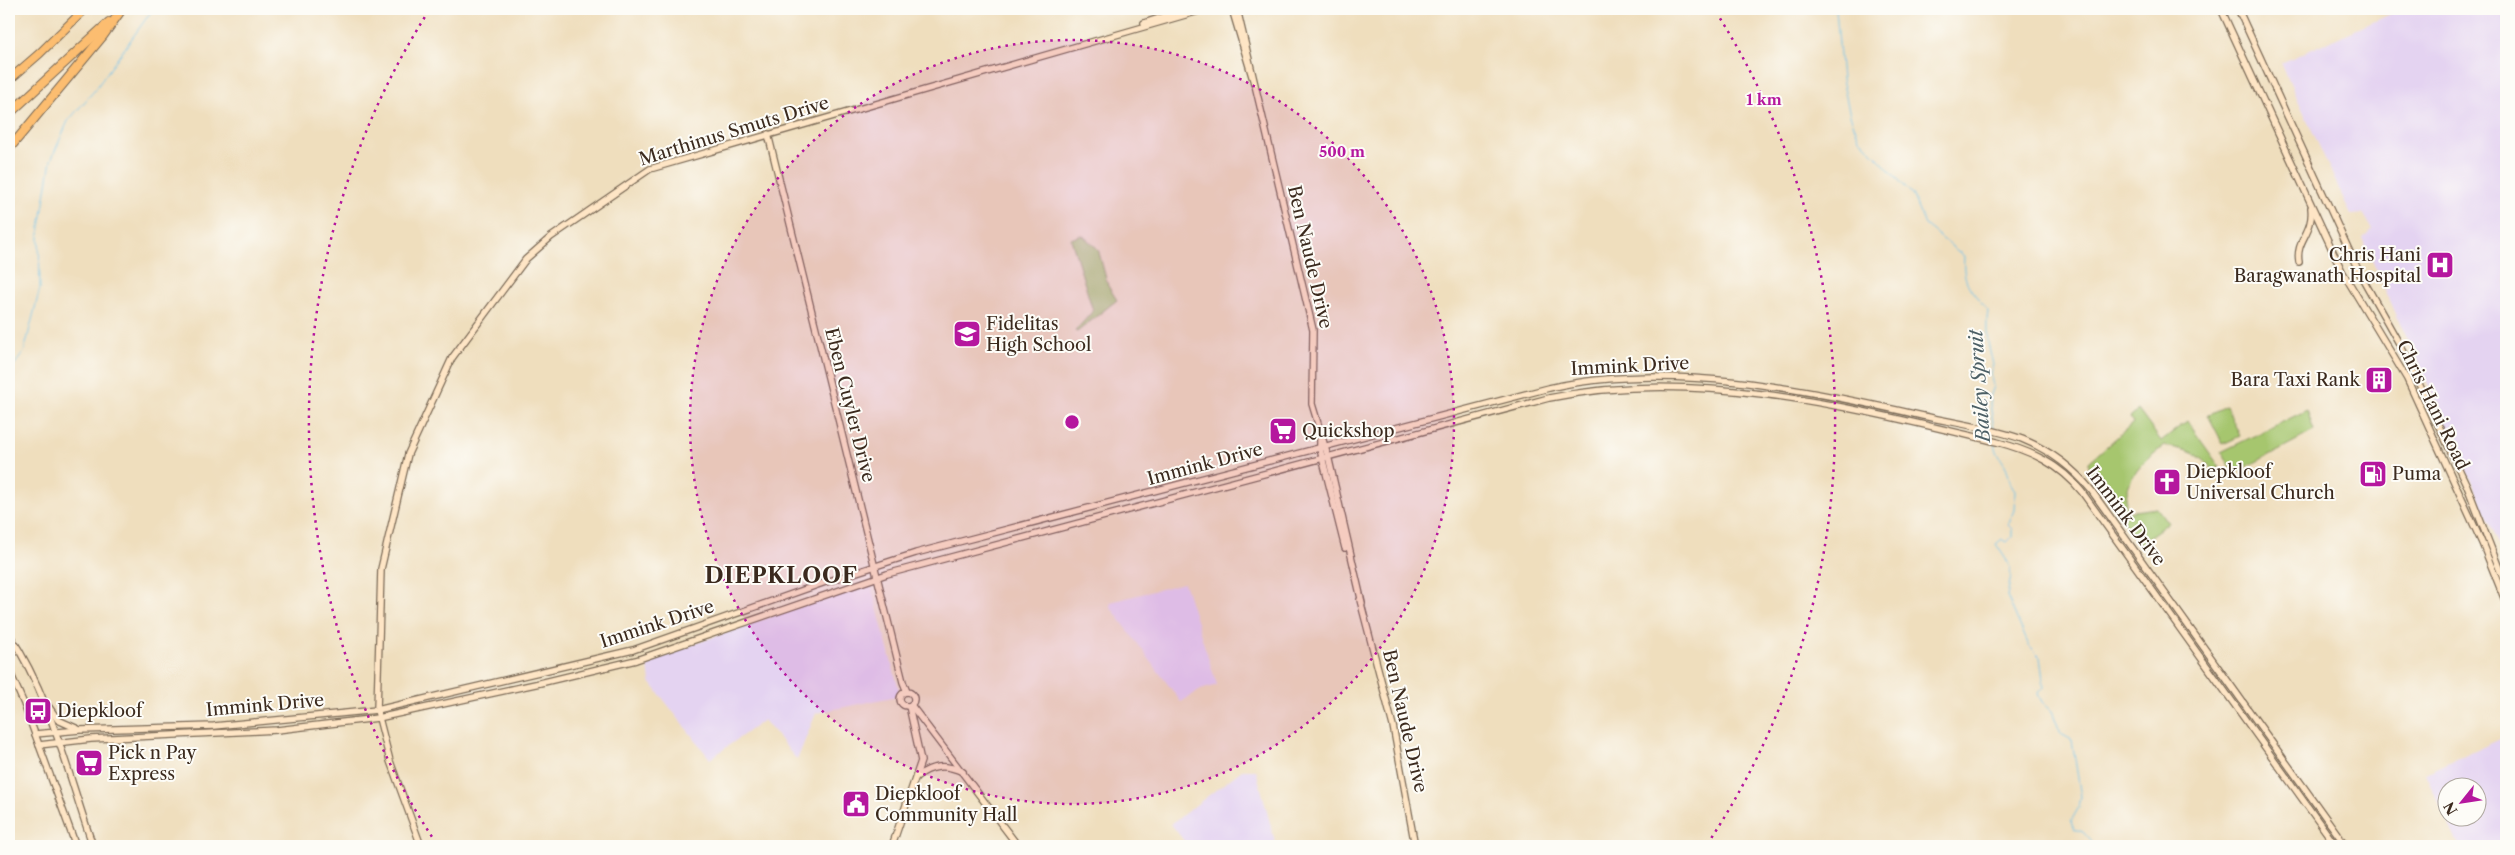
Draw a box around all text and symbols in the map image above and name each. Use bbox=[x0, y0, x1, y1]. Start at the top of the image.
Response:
text: 1 km bbox=[1746, 90, 1782, 109]
street label: Marthinus Smuts Drive bbox=[636, 92, 832, 170]
text: 500 m bbox=[1319, 142, 1365, 161]
street label: Ben Naude Drive bbox=[1283, 183, 1337, 331]
place label: Chris Hani Baragwanath Hospital bbox=[2234, 244, 2422, 287]
hospital icon: Chris Hani Baragwanath Hospital bbox=[2425, 250, 2455, 280]
place label: Fidelitas High School bbox=[986, 313, 1091, 356]
school or university icon: Fidelitas High School bbox=[952, 319, 982, 349]
street label: Eben Cuyler Drive bbox=[820, 326, 880, 484]
water label: Bailey Spruit bbox=[1964, 328, 1995, 445]
street label: Chris Hani Road bbox=[2392, 337, 2474, 474]
street label: Immink Drive bbox=[1570, 352, 1690, 380]
building icon: Bara Taxi Rank bbox=[2364, 365, 2394, 395]
place label: Bara Taxi Rank bbox=[2230, 369, 2362, 391]
centre of rings bbox=[1063, 413, 1081, 431]
supermarket icon: Quickshop bbox=[1268, 416, 1298, 446]
place label: Quickshop bbox=[1302, 420, 1395, 442]
street label: Immink Drive bbox=[1145, 438, 1265, 490]
fuel station icon: Puma bbox=[2358, 459, 2388, 489]
place label: Diepkloof Universal Church bbox=[2186, 461, 2335, 504]
street label: Immink Drive bbox=[2082, 462, 2170, 570]
place label: Puma bbox=[2392, 463, 2442, 485]
church icon: Diepkloof Universal Church bbox=[2152, 467, 2182, 497]
district label: DIEPKLOOF bbox=[704, 562, 858, 589]
street label: Immink Drive bbox=[597, 595, 717, 653]
street label: Ben Naude Drive bbox=[1378, 647, 1432, 795]
street label: Immink Drive bbox=[205, 689, 325, 721]
bus stop icon: Diepkloof bbox=[23, 696, 53, 726]
place label: Diepkloof bbox=[57, 700, 145, 722]
place label: Pick n Pay Express bbox=[108, 742, 197, 785]
supermarket icon: Pick n Pay Express bbox=[74, 748, 104, 778]
north arrow bbox=[2438, 778, 2488, 828]
place label: Diepkloof Community Hall bbox=[875, 783, 1017, 826]
public building icon: Diepkloof Community Hall bbox=[841, 789, 871, 819]
text: N bbox=[2440, 799, 2462, 818]

